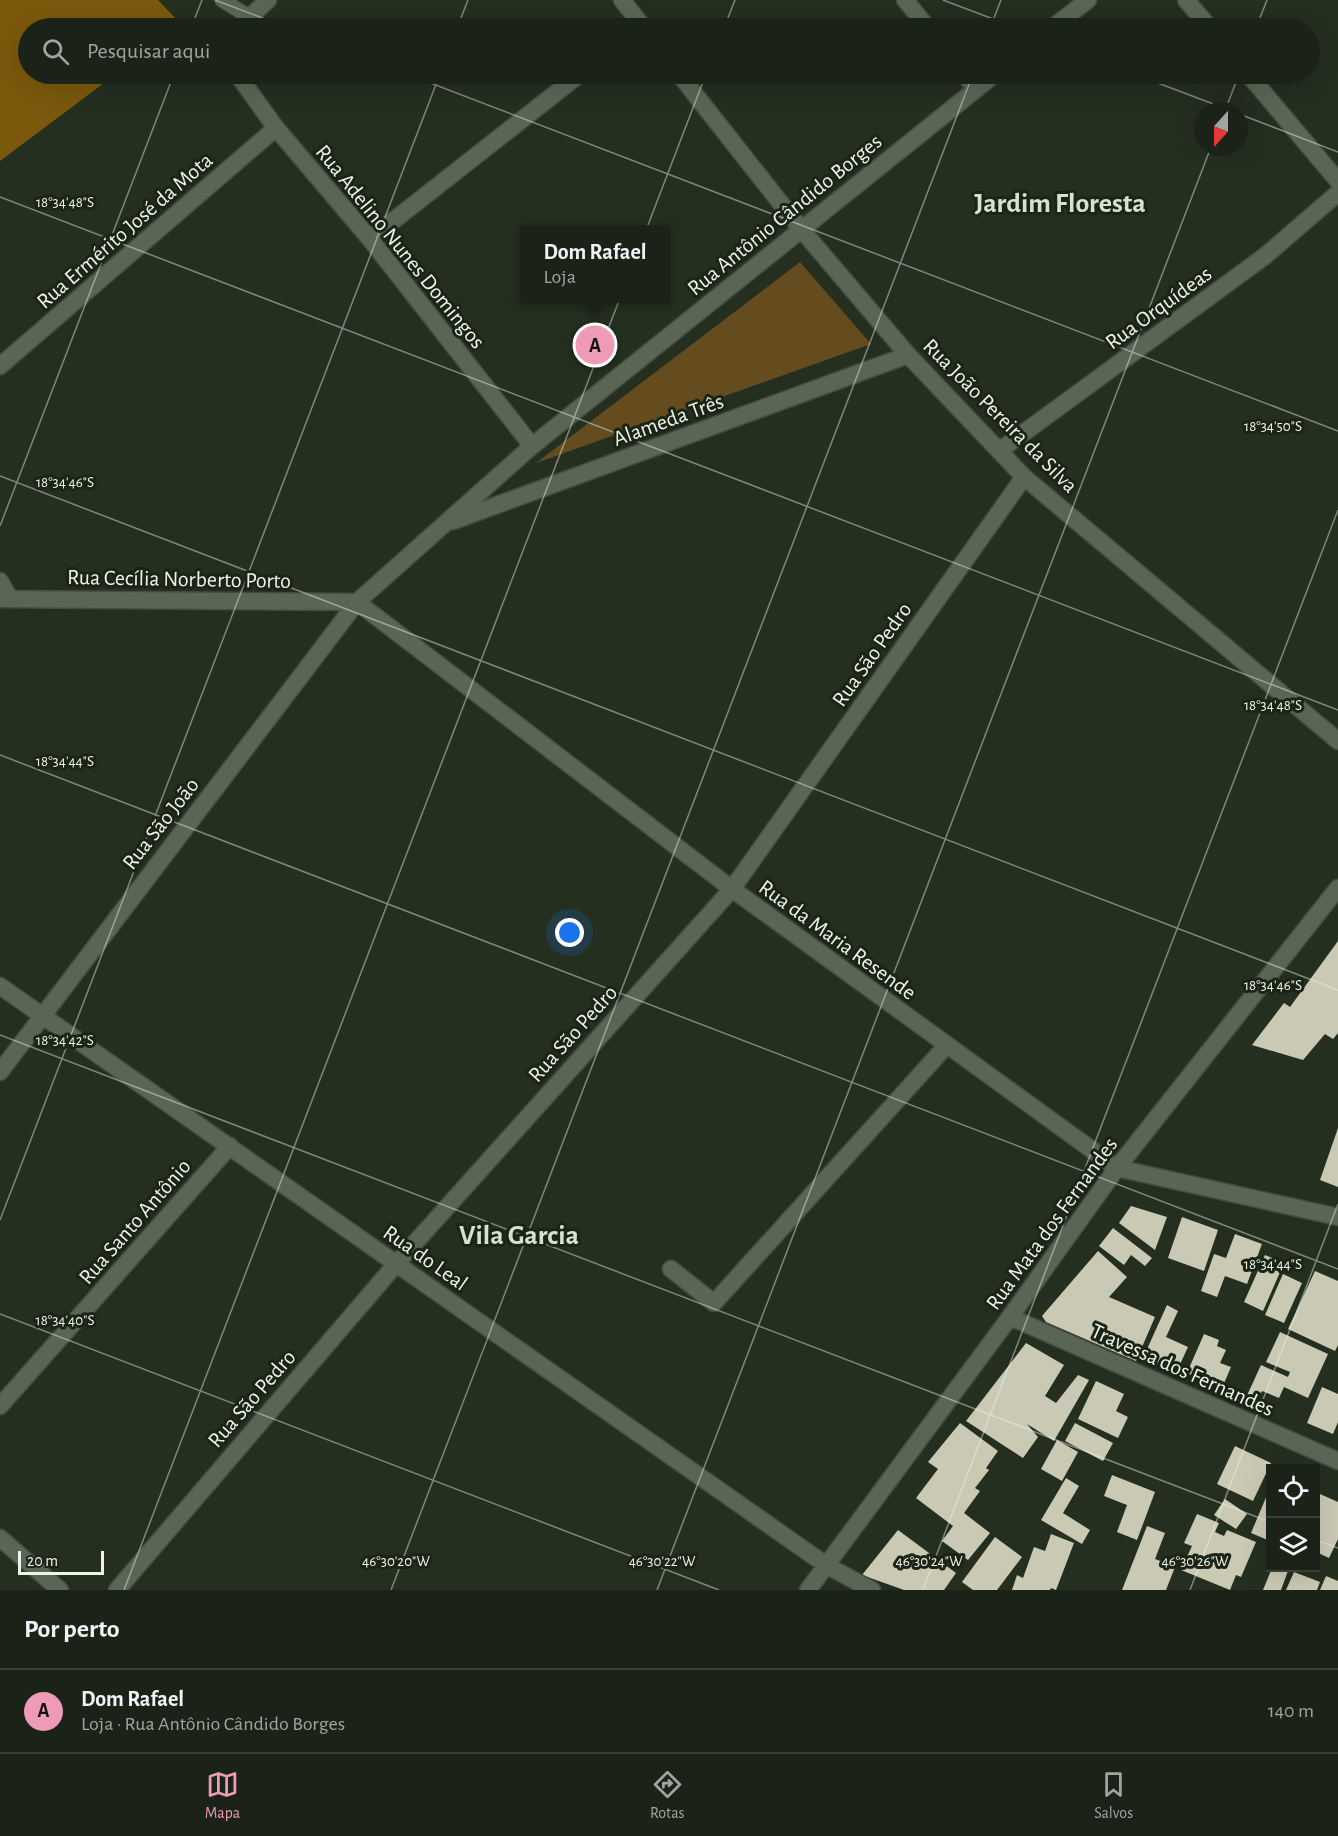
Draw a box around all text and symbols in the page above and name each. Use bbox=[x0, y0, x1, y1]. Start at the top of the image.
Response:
search box bbox=[18, 18, 1320, 84]
icon: search bbox=[39, 35, 72, 68]
text: Pesquisar aqui bbox=[87, 40, 210, 62]
north arrow bbox=[1194, 102, 1248, 156]
street label: Rua Antônio Cândido Borges bbox=[683, 130, 886, 300]
street label: Rua Adelino Nunes Domingos bbox=[311, 141, 489, 353]
street label: Rua Ermérito José da Mota bbox=[33, 149, 217, 313]
district label: Jardim Floresta bbox=[974, 190, 1146, 218]
text: 18°34'48"S bbox=[36, 195, 94, 210]
popup bbox=[520, 225, 670, 303]
text: Dom Rafael bbox=[543, 241, 647, 263]
street label: Rua Orquídeas bbox=[1101, 262, 1216, 354]
text: Loja bbox=[543, 267, 576, 287]
pin: A bbox=[576, 322, 614, 368]
street label: Rua João Pereira da Silva bbox=[919, 334, 1082, 497]
street label: Alameda Três bbox=[610, 390, 726, 450]
text: 18°34'50"S bbox=[1244, 419, 1302, 434]
text: 18°34'46"S bbox=[36, 475, 94, 490]
street label: Rua Cecília Norberto Porto bbox=[67, 566, 291, 592]
street label: Rua São Pedro bbox=[828, 599, 916, 711]
text: 18°34'48"S bbox=[1244, 698, 1302, 713]
text: 18°34'44"S bbox=[36, 754, 94, 769]
street label: Rua São João bbox=[118, 774, 203, 874]
street label: Rua da Maria Resende bbox=[755, 876, 920, 1004]
your location bbox=[555, 918, 584, 947]
text: 18°34'46"S bbox=[1244, 978, 1302, 993]
street label: Rua São Pedro bbox=[524, 981, 621, 1086]
text: 18°34'42"S bbox=[36, 1033, 94, 1048]
street label: Rua Mata dos Fernandes bbox=[982, 1133, 1122, 1314]
street label: Rua Santo Antônio bbox=[75, 1155, 195, 1288]
street label: Rua do Leal bbox=[379, 1221, 472, 1295]
district label: Vila Garcia bbox=[459, 1222, 579, 1250]
text: 18°34'44"S bbox=[1244, 1257, 1302, 1272]
text: 18°34'40"S bbox=[36, 1313, 94, 1328]
street label: Travessa dos Fernandes bbox=[1088, 1320, 1277, 1420]
street label: Rua São Pedro bbox=[204, 1346, 300, 1452]
map controls bbox=[1266, 1464, 1320, 1572]
button: locate bbox=[1266, 1464, 1320, 1518]
button: layers bbox=[1266, 1518, 1320, 1572]
scale bar bbox=[18, 1548, 104, 1576]
text: 20 m bbox=[27, 1553, 58, 1569]
text: 46°30'20"W bbox=[362, 1554, 430, 1569]
text: 46°30'22"W bbox=[629, 1554, 696, 1569]
text: 46°30'24"W bbox=[895, 1554, 963, 1569]
text: 46°30'26"W bbox=[1162, 1554, 1229, 1569]
text: Por perto bbox=[24, 1616, 120, 1642]
text: Dom Rafael bbox=[81, 1688, 184, 1710]
text: A bbox=[38, 1701, 50, 1721]
text: 140 m bbox=[1268, 1701, 1314, 1721]
text: Loja · Rua Antônio Cândido Borges bbox=[81, 1714, 345, 1734]
tab: Mapa bbox=[205, 1768, 240, 1823]
tab: Rotas bbox=[650, 1768, 685, 1823]
tab: Salvos bbox=[1094, 1768, 1133, 1823]

